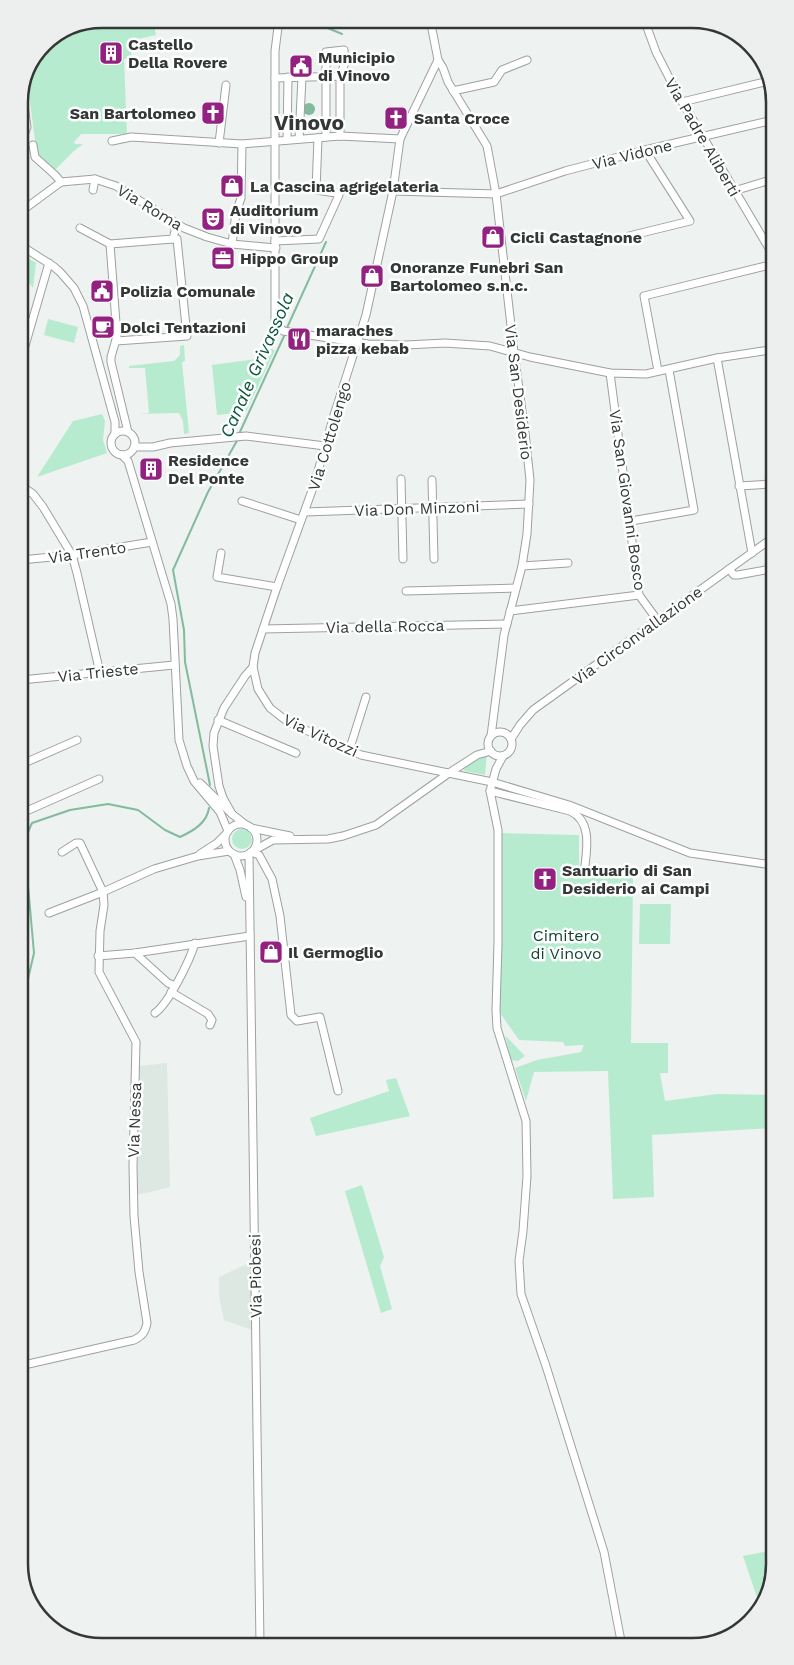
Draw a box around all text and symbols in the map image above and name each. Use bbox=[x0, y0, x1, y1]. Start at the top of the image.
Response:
place label: Castello Della Rovere bbox=[128, 35, 228, 72]
building icon: Castello Della Rovere bbox=[98, 40, 124, 66]
place label: Municipio di Vinovo bbox=[318, 48, 395, 85]
public building icon: Municipio di Vinovo bbox=[288, 53, 314, 79]
street label: Via Padre Aliberti bbox=[661, 75, 744, 200]
church icon: San Bartolomeo bbox=[200, 100, 226, 126]
place label: San Bartolomeo bbox=[70, 104, 196, 123]
church icon: Santa Croce bbox=[383, 105, 409, 131]
place label: Santa Croce bbox=[414, 109, 510, 128]
district label: Vinovo bbox=[274, 110, 344, 135]
street label: Via Vidone bbox=[590, 135, 674, 174]
shop icon: La Cascina agrigelateria bbox=[219, 173, 245, 199]
place label: La Cascina agrigelateria bbox=[250, 177, 439, 196]
street label: Via Roma bbox=[114, 180, 186, 234]
place label: Auditorium di Vinovo bbox=[230, 201, 318, 238]
theatre icon: Auditorium di Vinovo bbox=[200, 206, 226, 232]
shop icon: Cicli Castagnone bbox=[480, 224, 506, 250]
place label: Cicli Castagnone bbox=[510, 228, 642, 247]
office icon: Hippo Group bbox=[210, 245, 236, 271]
place label: Hippo Group bbox=[240, 249, 339, 268]
place label: Onoranze Funebri San Bartolomeo s.n.c. bbox=[390, 258, 563, 295]
shop icon: Onoranze Funebri San Bartolomeo s.n.c. bbox=[359, 263, 385, 289]
public building icon: Polizia Comunale bbox=[89, 278, 115, 304]
place label: Polizia Comunale bbox=[120, 282, 256, 301]
water label: Canale Grivassola bbox=[215, 289, 298, 441]
cafe icon: Dolci Tentazioni bbox=[90, 314, 116, 340]
place label: Dolci Tentazioni bbox=[120, 318, 246, 337]
place label: maraches pizza kebab bbox=[316, 321, 409, 358]
street label: Via San Desiderio bbox=[501, 323, 536, 461]
restaurant icon: maraches pizza kebab bbox=[286, 326, 312, 352]
street label: Via Cottolengo bbox=[304, 379, 355, 493]
street label: Via San Giovanni Bosco bbox=[605, 408, 650, 592]
place label: Residence Del Ponte bbox=[168, 451, 249, 488]
building icon: Residence Del Ponte bbox=[138, 456, 164, 482]
street label: Via Don Minzoni bbox=[354, 497, 480, 520]
street label: Via Trento bbox=[47, 538, 127, 567]
street label: Via Circonvallazione bbox=[569, 582, 706, 689]
street label: Via della Rocca bbox=[325, 616, 445, 637]
street label: Via Trieste bbox=[57, 659, 139, 686]
street label: Via Vitozzi bbox=[280, 710, 361, 761]
place label: Santuario di San Desiderio ai Campi bbox=[562, 861, 709, 898]
church icon: Santuario di San Desiderio ai Campi bbox=[532, 866, 558, 892]
park label: Cimitero di Vinovo bbox=[530, 926, 602, 963]
shop icon: Il Germoglio bbox=[258, 939, 284, 965]
place label: Il Germoglio bbox=[288, 943, 384, 962]
street label: Via Nessa bbox=[124, 1082, 145, 1158]
street label: Via Piobesi bbox=[245, 1234, 266, 1318]

